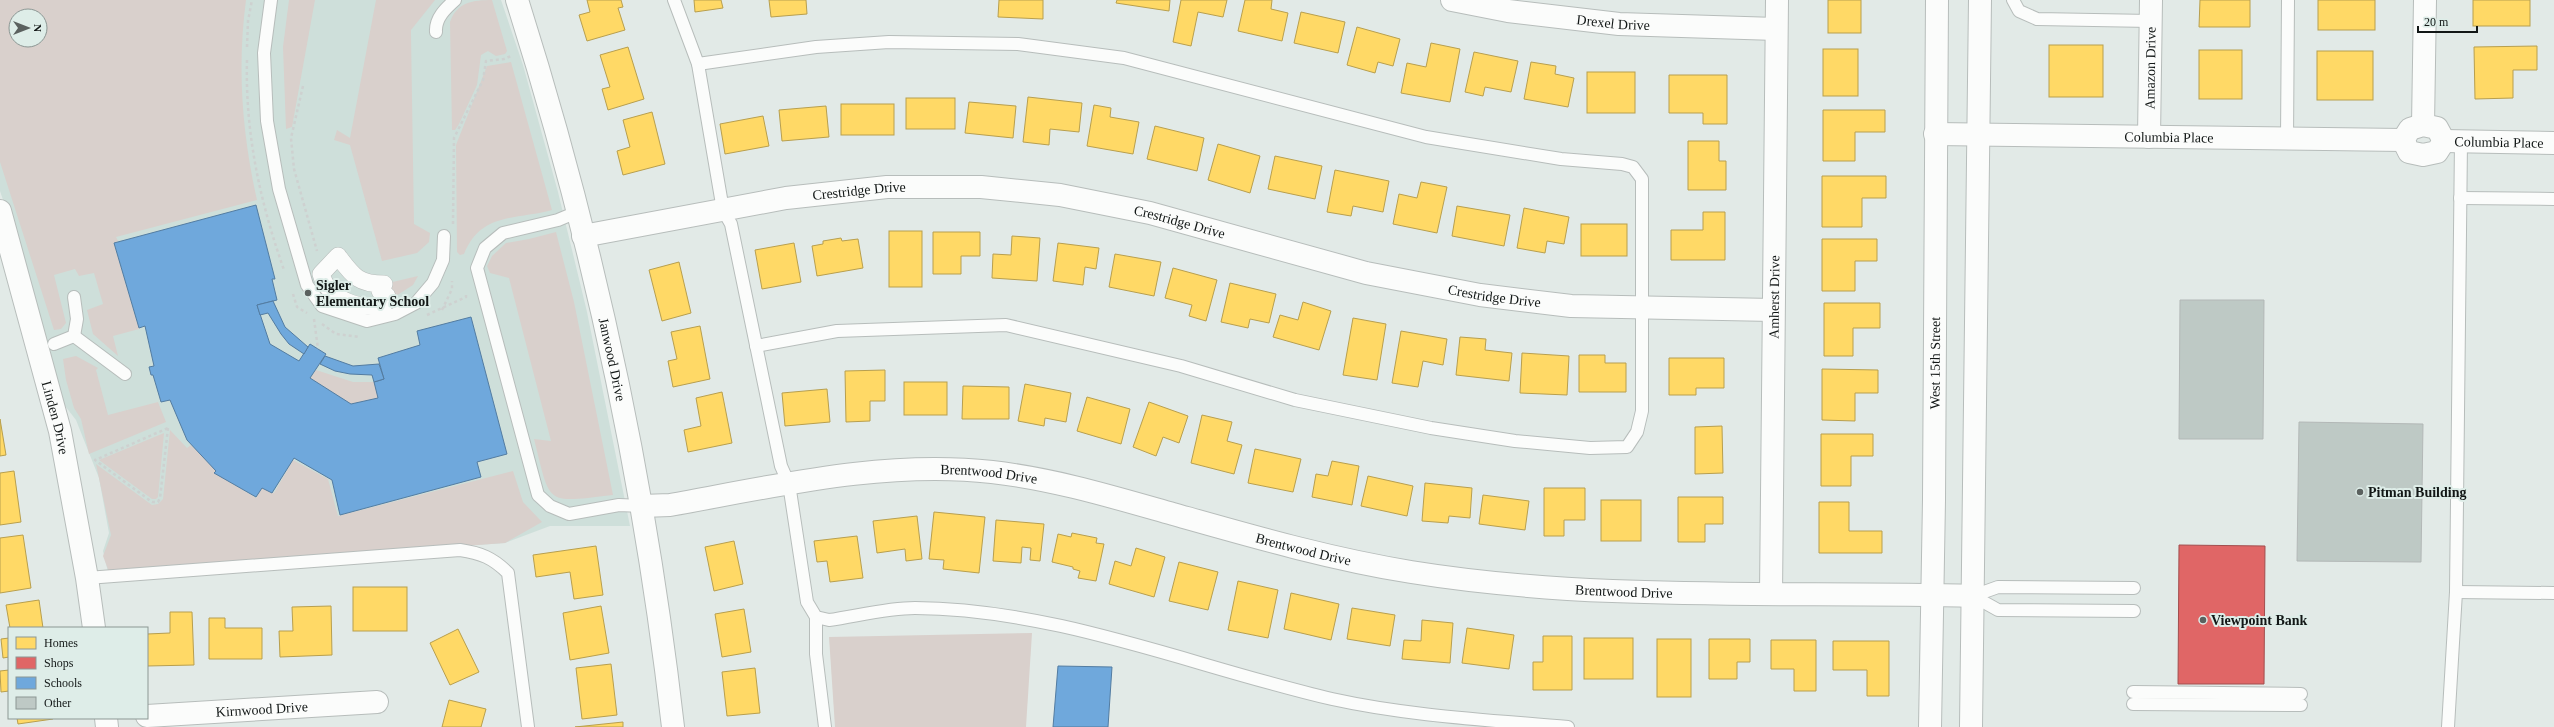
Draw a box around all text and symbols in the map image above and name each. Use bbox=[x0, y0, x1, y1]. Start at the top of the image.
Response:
north arrow bbox=[8, 8, 48, 48]
scale bar bbox=[2418, 8, 2477, 34]
street label: Drexel Drive bbox=[1576, 12, 1650, 32]
text: 20 m bbox=[2424, 15, 2449, 29]
text: N bbox=[32, 24, 44, 32]
street label: Amazon Drive bbox=[2142, 26, 2158, 110]
street label: Columbia Place bbox=[2124, 129, 2214, 145]
street label: Columbia Place bbox=[2454, 134, 2544, 150]
street label: Crestridge Drive bbox=[812, 179, 906, 203]
street label: Crestridge Drive bbox=[1133, 202, 1227, 241]
street label: Amherst Drive bbox=[1766, 255, 1782, 339]
place label: Sigler Elementary School bbox=[316, 278, 429, 309]
street label: Crestridge Drive bbox=[1447, 281, 1542, 310]
marker: Sigler Elementary School bbox=[303, 288, 313, 298]
street label: Janwood Drive bbox=[596, 316, 629, 403]
street label: West 15th Street bbox=[1927, 317, 1943, 409]
street label: Linden Drive bbox=[39, 379, 72, 455]
street label: Brentwood Drive bbox=[940, 461, 1039, 486]
place label: Pitman Building bbox=[2368, 485, 2466, 500]
marker: Pitman Building bbox=[2355, 487, 2365, 497]
street label: Brentwood Drive bbox=[1254, 530, 1352, 568]
street label: Brentwood Drive bbox=[1575, 582, 1673, 601]
place label: Viewpoint Bank bbox=[2211, 613, 2308, 628]
marker: Viewpoint Bank bbox=[2198, 615, 2208, 625]
legend bbox=[8, 627, 148, 719]
text: Homes bbox=[44, 636, 78, 650]
text: Shops bbox=[44, 656, 74, 670]
text: Schools bbox=[44, 676, 82, 690]
text: Other bbox=[44, 696, 71, 710]
street label: Kirnwood Drive bbox=[215, 699, 308, 719]

